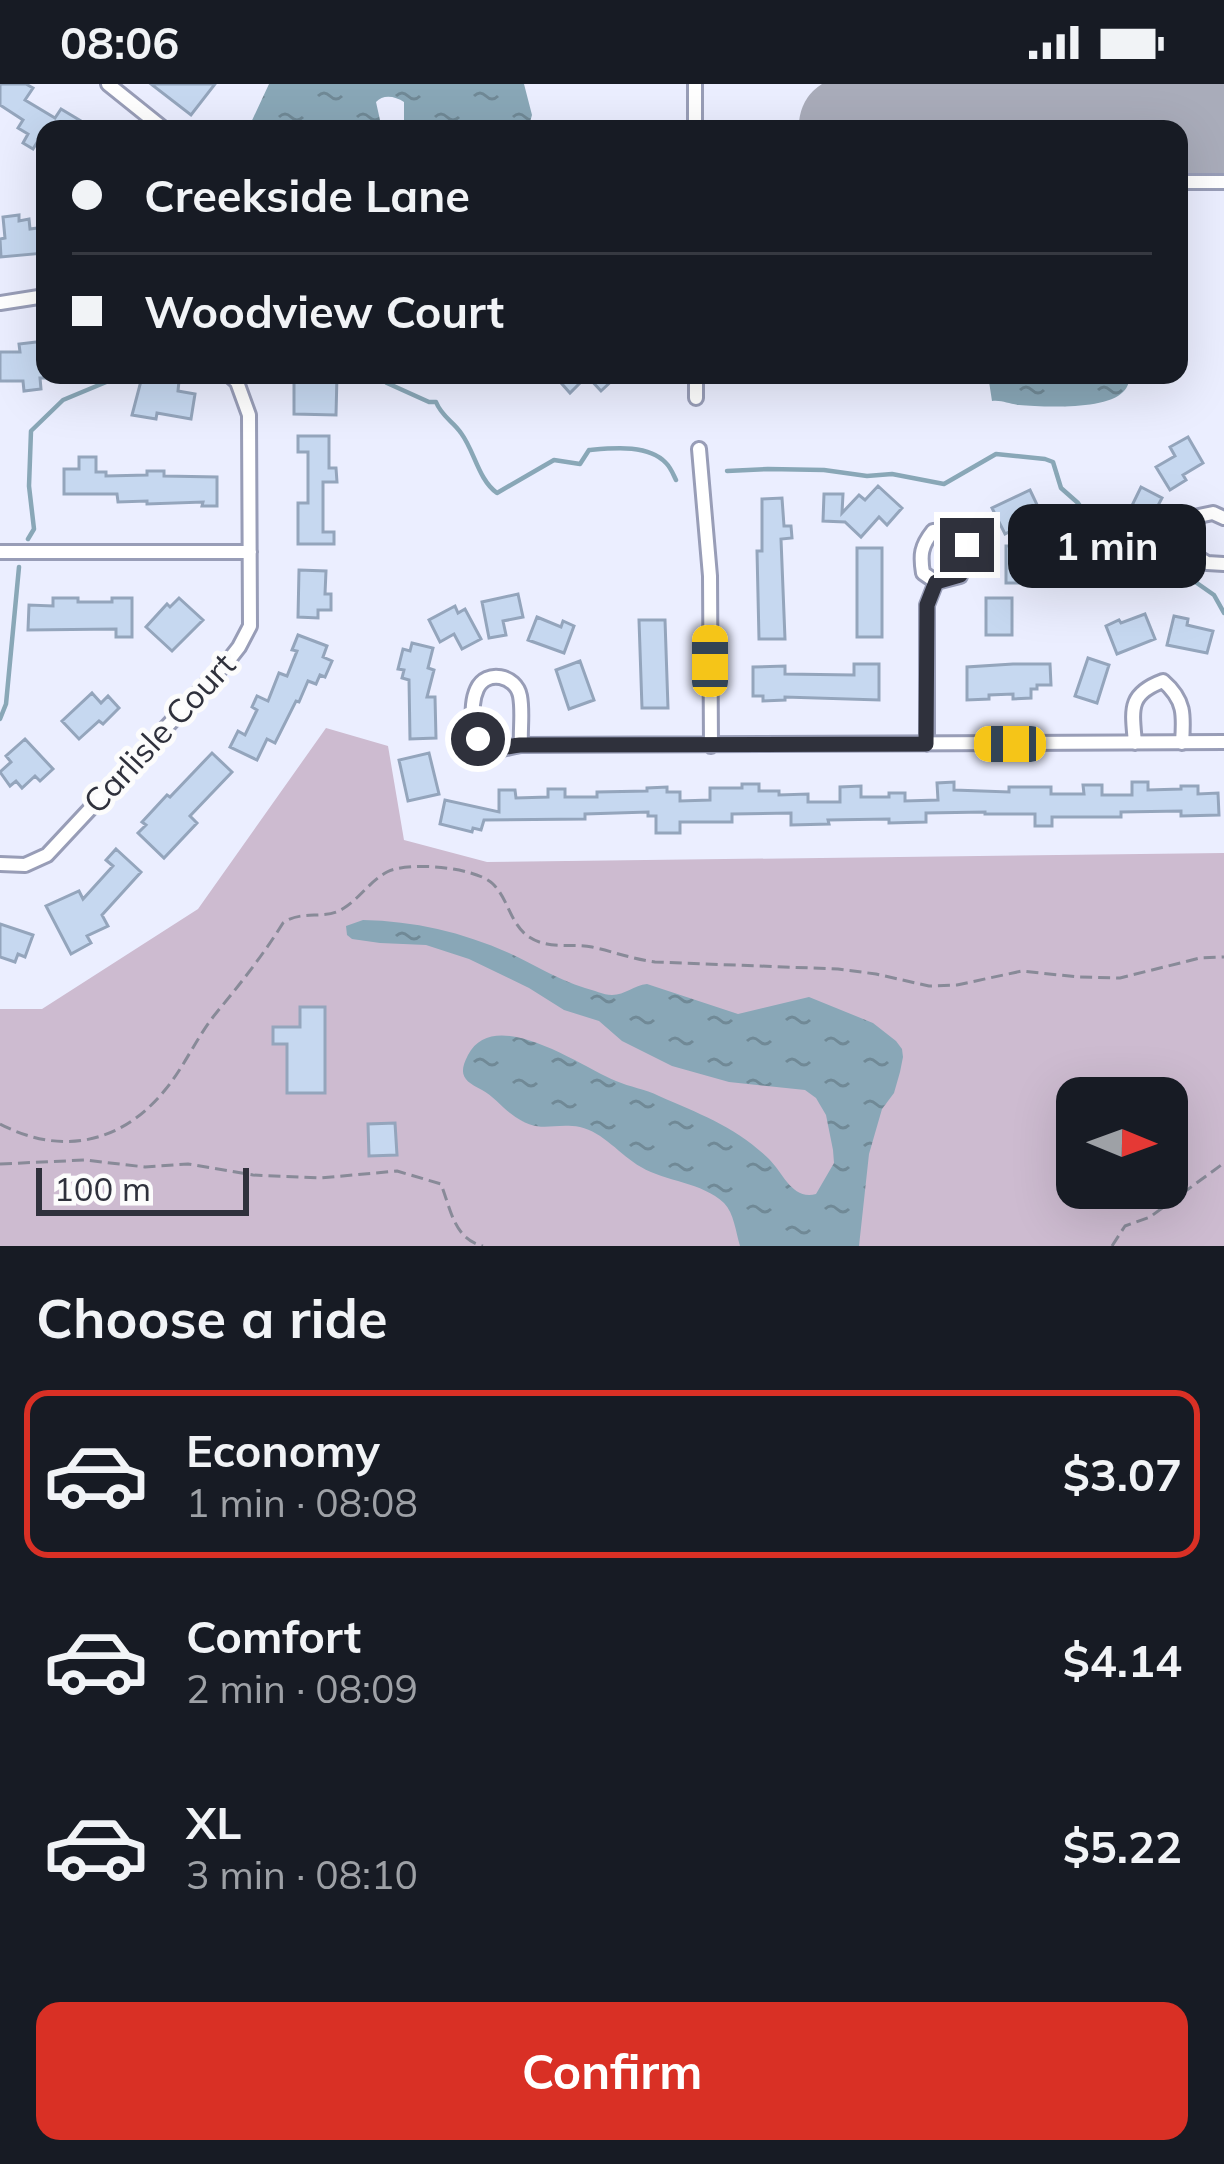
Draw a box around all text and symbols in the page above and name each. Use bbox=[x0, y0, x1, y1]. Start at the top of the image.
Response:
text: 08:06 bbox=[60, 14, 179, 70]
text: Creekside Lane bbox=[144, 167, 470, 223]
text: Woodview Court bbox=[144, 283, 504, 339]
callout: 1 min bbox=[1009, 503, 1207, 587]
route end bbox=[940, 518, 994, 572]
text: 1 min bbox=[1056, 521, 1158, 570]
car bbox=[692, 625, 728, 697]
street label: Carlisle Court bbox=[74, 644, 243, 821]
route start bbox=[451, 712, 505, 766]
car bbox=[974, 726, 1046, 762]
north arrow bbox=[1056, 1077, 1188, 1209]
map controls bbox=[1056, 1077, 1188, 1209]
scale bar bbox=[36, 1162, 249, 1215]
text: 100 m bbox=[54, 1168, 151, 1209]
text: Choose a ride bbox=[36, 1284, 388, 1352]
icon: car bbox=[42, 1420, 150, 1528]
text: Economy bbox=[186, 1422, 380, 1478]
text: $3.07 bbox=[1063, 1446, 1182, 1502]
text: 1 min · 08:08 bbox=[186, 1478, 418, 1527]
icon: car bbox=[42, 1606, 150, 1714]
text: Comfort bbox=[186, 1608, 361, 1664]
text: $4.14 bbox=[1063, 1632, 1182, 1688]
text: 2 min · 08:09 bbox=[186, 1664, 418, 1713]
icon: car bbox=[42, 1792, 150, 1900]
text: XL bbox=[186, 1794, 241, 1850]
text: $5.22 bbox=[1063, 1818, 1182, 1874]
text: 3 min · 08:10 bbox=[186, 1850, 418, 1899]
button: Confirm bbox=[36, 2002, 1188, 2140]

